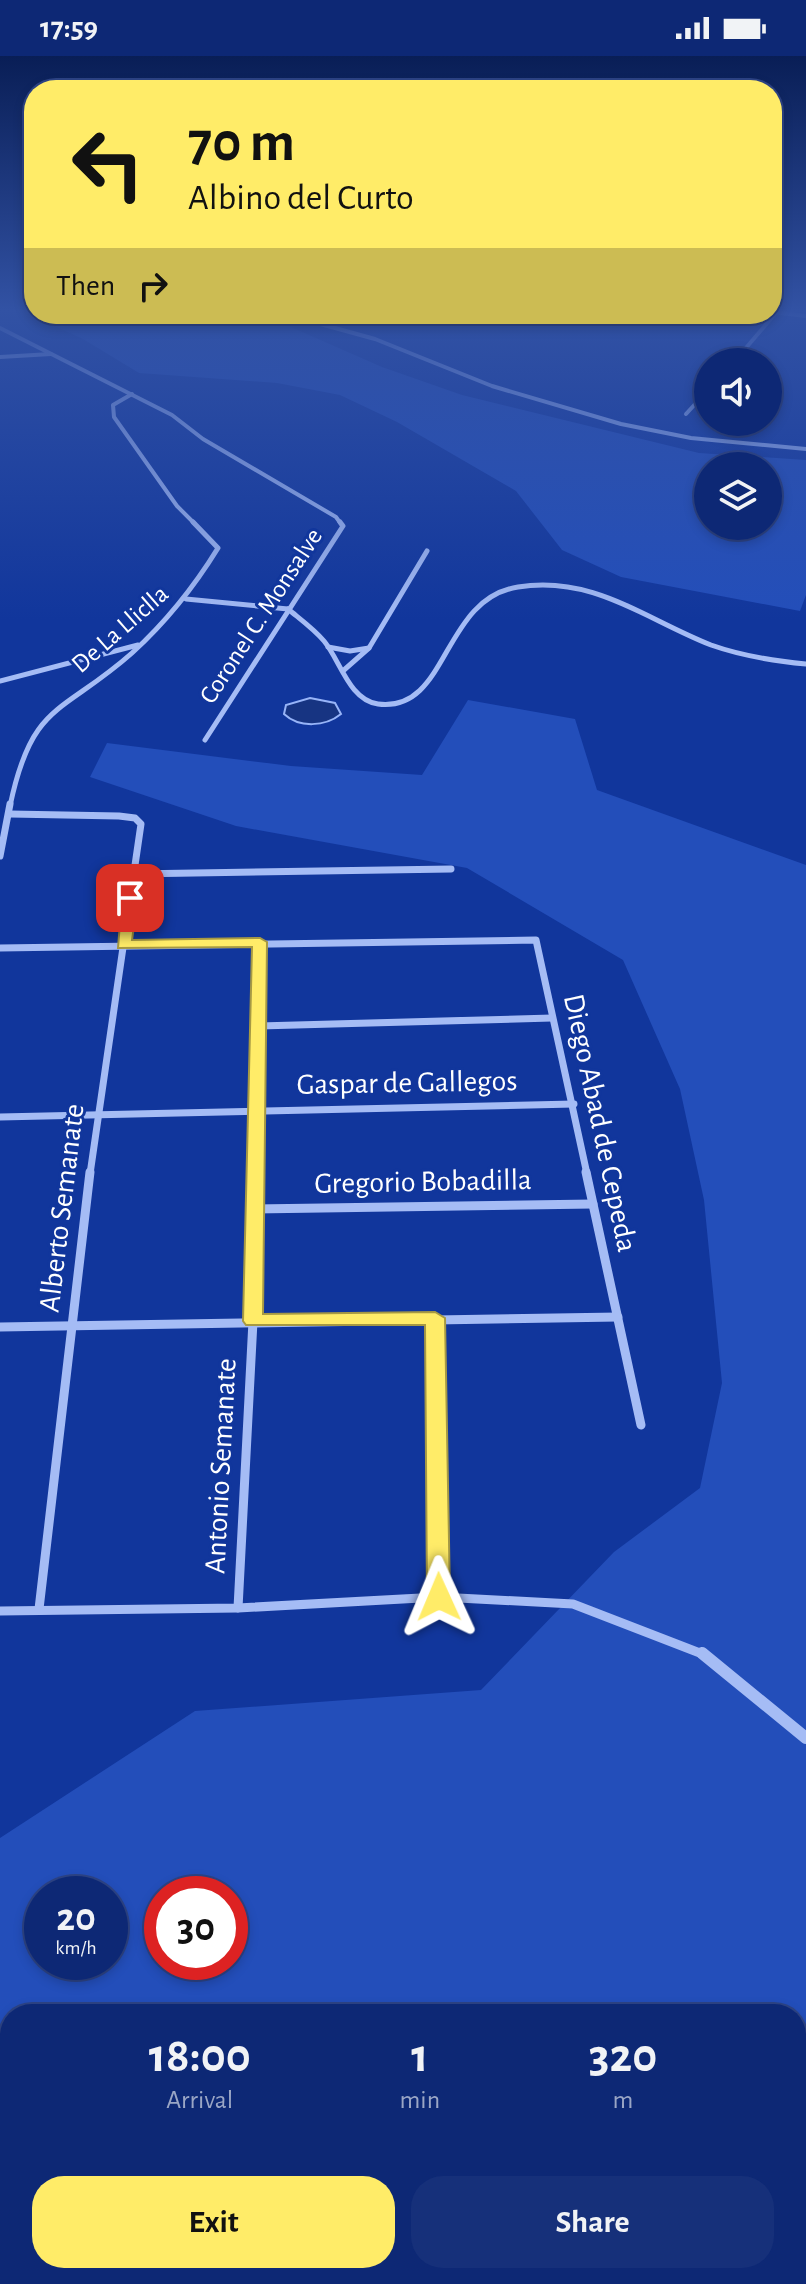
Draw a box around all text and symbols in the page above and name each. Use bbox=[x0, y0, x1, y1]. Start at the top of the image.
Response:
text: 17:59 bbox=[40, 13, 98, 43]
icon: left bbox=[56, 112, 160, 216]
text: 70 m bbox=[188, 115, 295, 171]
text: Albino del Curto bbox=[188, 180, 414, 216]
icon: right bbox=[131, 264, 175, 308]
text: Then bbox=[56, 271, 115, 301]
map controls bbox=[694, 348, 782, 540]
button: sound bbox=[694, 348, 782, 436]
button: layers bbox=[694, 452, 782, 540]
street label: Coronel C. Monsalve bbox=[195, 524, 327, 708]
street label: De La Lliclla bbox=[67, 580, 173, 678]
pin bbox=[96, 864, 164, 932]
icon: arrive bbox=[108, 876, 152, 920]
street label: Diego Abad de Cepeda bbox=[558, 991, 642, 1255]
street label: Gaspar de Gallegos bbox=[296, 1066, 518, 1100]
street label: Alberto Semanate bbox=[34, 1102, 90, 1314]
street label: Gregorio Bobadilla bbox=[314, 1165, 532, 1199]
street label: Antonio Semanate bbox=[200, 1357, 242, 1575]
position arrow bbox=[397, 1555, 481, 1639]
speed limit sign: 30 bbox=[144, 1876, 248, 1980]
text: 20 bbox=[56, 1898, 96, 1938]
text: km/h bbox=[55, 1938, 97, 1958]
text: 18:00 bbox=[149, 2033, 251, 2081]
text: 1 bbox=[411, 2033, 428, 2081]
text: 320 bbox=[589, 2033, 657, 2081]
text: Arrival bbox=[166, 2087, 233, 2113]
text: min bbox=[400, 2087, 440, 2113]
text: m bbox=[613, 2087, 633, 2113]
button: Exit bbox=[32, 2176, 395, 2268]
button: Share bbox=[411, 2176, 774, 2268]

